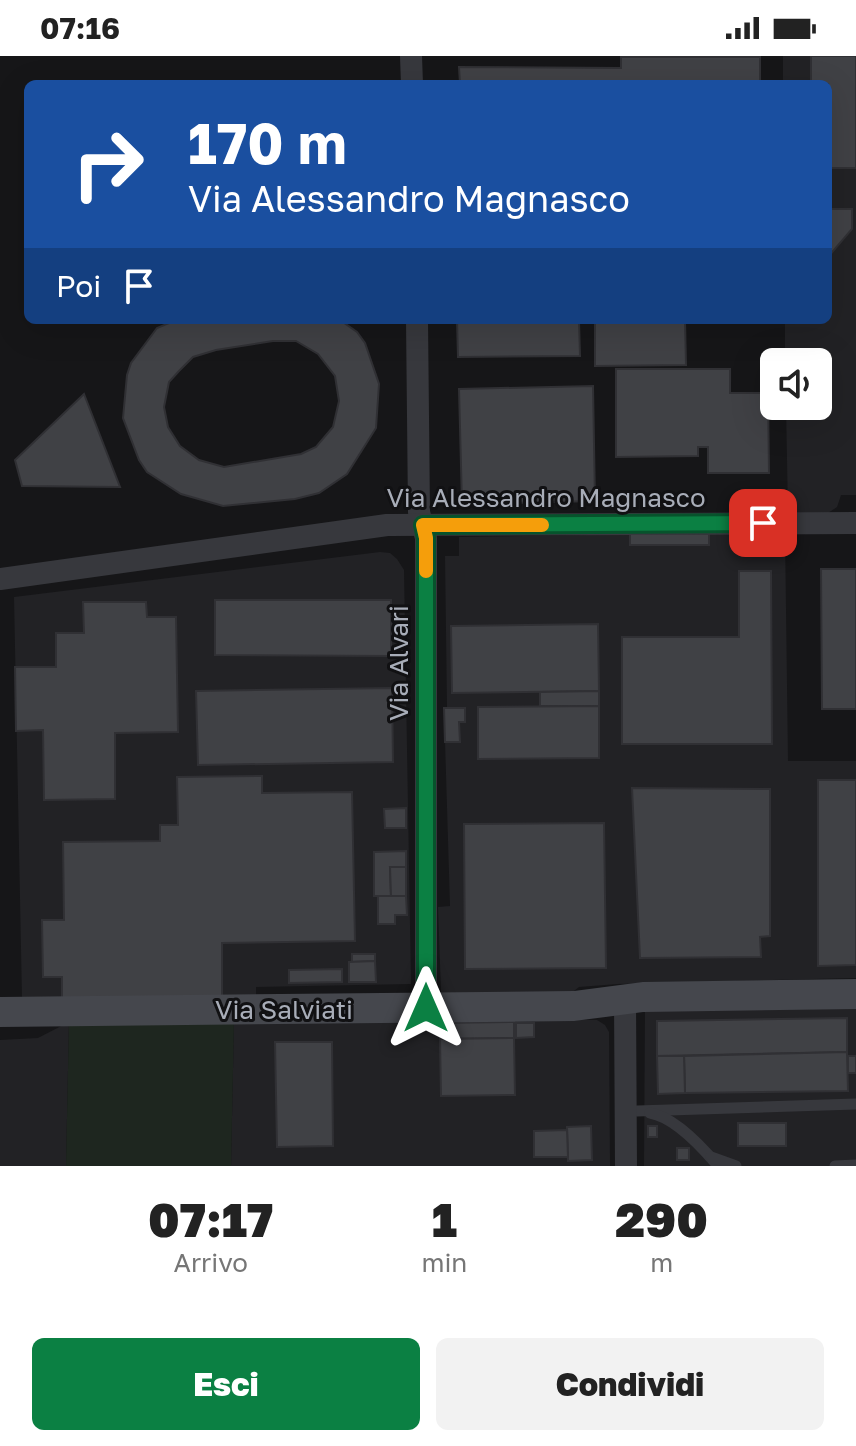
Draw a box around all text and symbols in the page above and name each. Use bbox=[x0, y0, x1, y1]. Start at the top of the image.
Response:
text: 07:16 bbox=[40, 10, 120, 46]
text: 170 m bbox=[188, 109, 347, 176]
icon: right bbox=[56, 112, 160, 216]
text: Via Alessandro Magnasco bbox=[188, 177, 630, 220]
icon: arrive bbox=[117, 264, 161, 308]
text: Poi bbox=[56, 268, 101, 304]
map controls bbox=[760, 348, 832, 420]
button: sound bbox=[760, 348, 832, 420]
street label: Via Alessandro Magnasco bbox=[386, 482, 706, 513]
pin bbox=[729, 489, 797, 557]
icon: arrive bbox=[741, 501, 785, 545]
street label: Via Alvari bbox=[383, 605, 414, 721]
position arrow bbox=[384, 966, 468, 1050]
street label: Via Salviati bbox=[215, 994, 353, 1025]
text: 07:17 bbox=[148, 1190, 273, 1248]
text: 1 bbox=[432, 1190, 457, 1248]
text: 290 bbox=[615, 1190, 708, 1248]
text: Arrivo bbox=[174, 1247, 248, 1278]
text: min bbox=[421, 1247, 467, 1278]
text: m bbox=[650, 1247, 673, 1278]
button: Esci bbox=[32, 1338, 420, 1430]
button: Condividi bbox=[436, 1338, 824, 1430]

